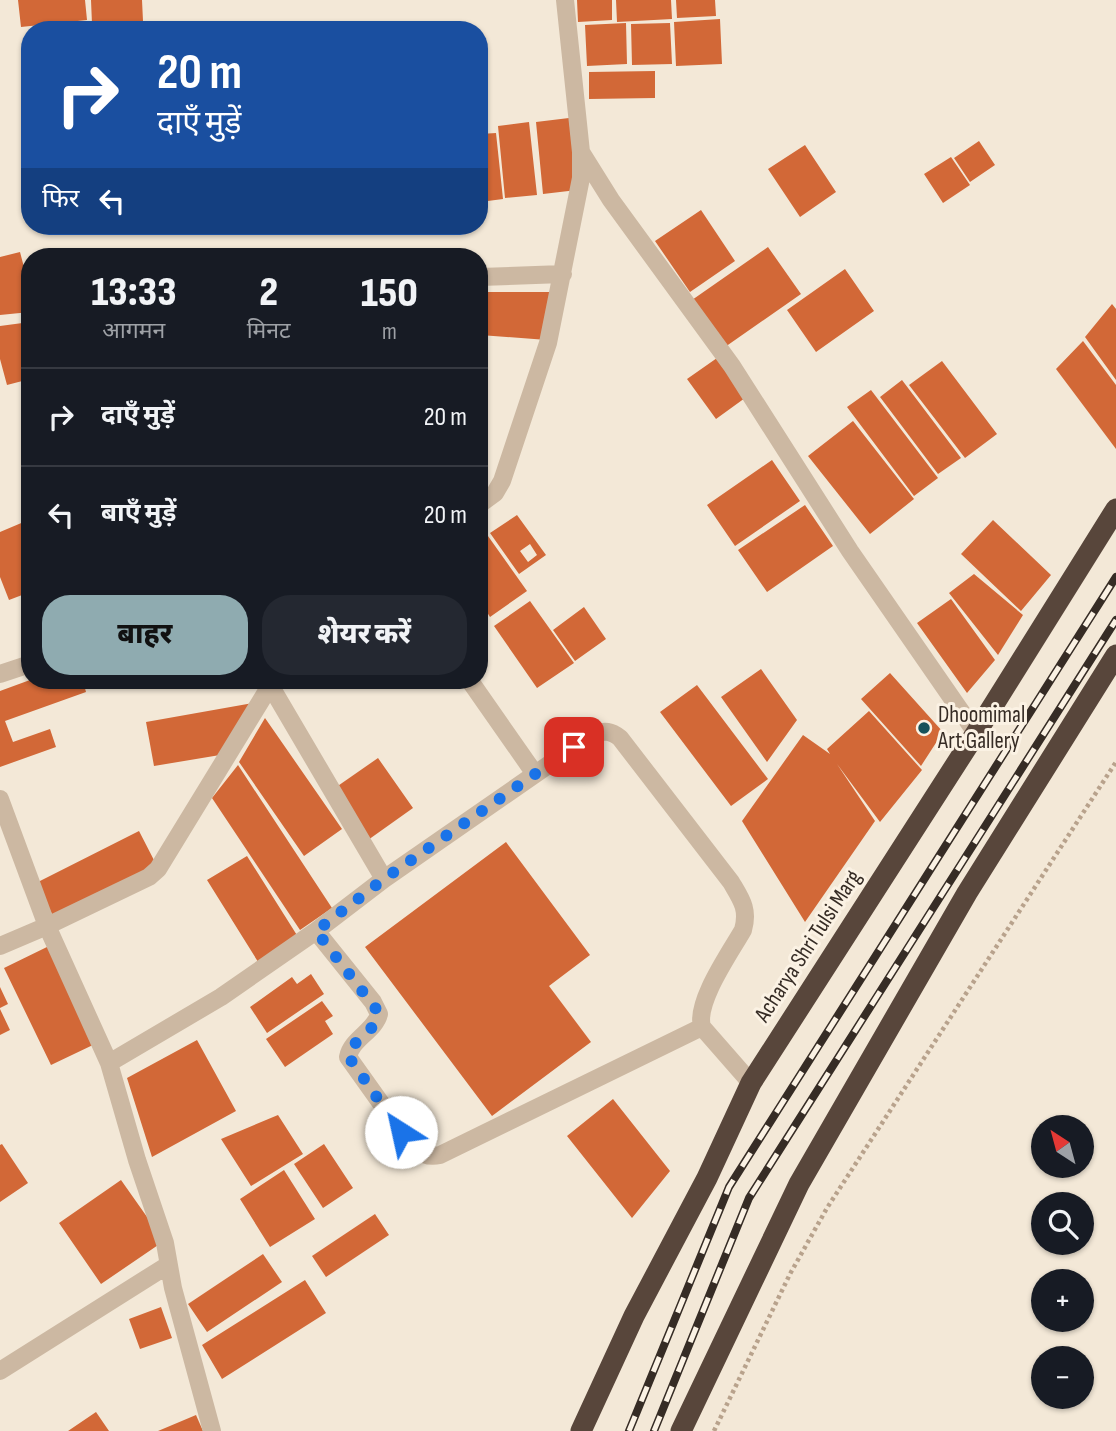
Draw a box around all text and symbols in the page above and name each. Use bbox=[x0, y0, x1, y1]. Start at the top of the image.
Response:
text: 20 m bbox=[157, 44, 242, 103]
icon: right bbox=[42, 49, 133, 140]
text: दाएँ मुड़ें bbox=[157, 104, 241, 143]
icon: left bbox=[93, 182, 131, 220]
text: फिर bbox=[42, 184, 79, 215]
text: 13:33 bbox=[91, 267, 177, 318]
text: 2 bbox=[259, 267, 278, 318]
text: 150 bbox=[361, 268, 418, 319]
text: आगमन bbox=[102, 317, 165, 345]
text: मिनट bbox=[247, 317, 291, 345]
text: m bbox=[382, 318, 397, 346]
icon: right bbox=[42, 398, 80, 436]
text: दाएँ मुड़ें bbox=[101, 400, 175, 431]
text: 20 m bbox=[424, 402, 467, 433]
icon: left bbox=[42, 496, 80, 534]
text: बाएँ मुड़ें bbox=[101, 498, 176, 529]
text: 20 m bbox=[424, 500, 467, 531]
button: बाहर bbox=[42, 595, 248, 675]
button: शेयर करें bbox=[262, 595, 467, 675]
place label: Dhoomimal Art Gallery bbox=[937, 701, 1025, 755]
pin bbox=[544, 717, 604, 777]
marker: Dhoomimal Art Gallery bbox=[916, 720, 932, 736]
icon: arrive bbox=[555, 728, 593, 766]
street label: Acharya Shri Tulsi Marg bbox=[748, 865, 868, 1028]
position arrow bbox=[364, 1095, 438, 1169]
north arrow bbox=[1031, 1115, 1094, 1178]
map controls bbox=[1031, 1115, 1094, 1409]
button: search bbox=[1031, 1192, 1094, 1255]
button: + bbox=[1031, 1269, 1094, 1332]
button: − bbox=[1031, 1346, 1094, 1409]

